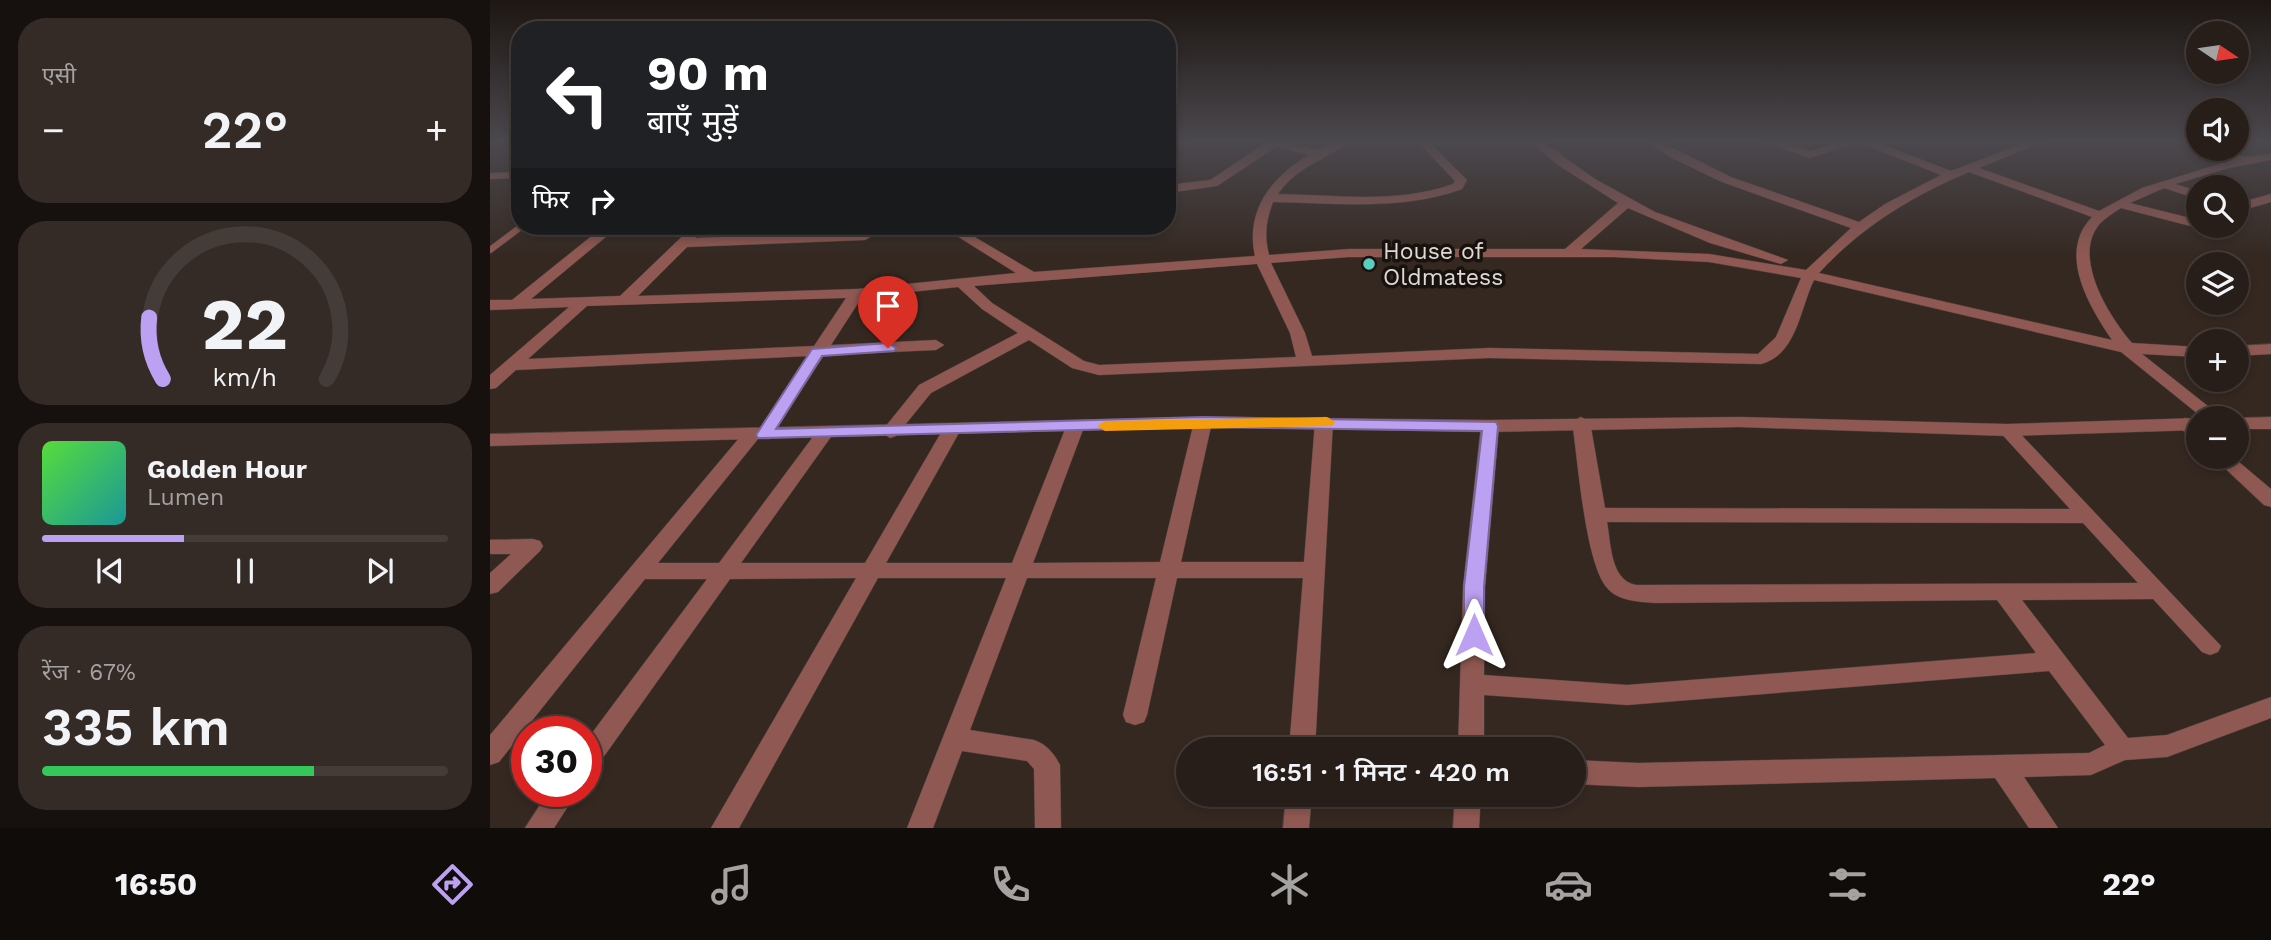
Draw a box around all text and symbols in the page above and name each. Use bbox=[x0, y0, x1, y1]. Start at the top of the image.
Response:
north arrow bbox=[2186, 21, 2249, 84]
map controls bbox=[2186, 21, 2249, 469]
text: 90 m bbox=[647, 44, 769, 102]
icon: left bbox=[532, 49, 623, 140]
text: एसी bbox=[42, 62, 76, 89]
button: sound bbox=[2186, 98, 2249, 161]
text: 22° bbox=[202, 100, 288, 161]
text: बाएँ मुड़ें bbox=[647, 103, 738, 141]
text: − bbox=[42, 108, 65, 152]
text: + bbox=[425, 108, 448, 152]
button: search bbox=[2186, 175, 2249, 238]
icon: right bbox=[583, 182, 621, 220]
text: फिर bbox=[532, 184, 569, 214]
place label: House of Oldmatess bbox=[1383, 238, 1503, 291]
button: layers bbox=[2186, 252, 2249, 315]
marker: House of Oldmatess bbox=[1361, 256, 1377, 272]
pin bbox=[858, 276, 918, 348]
text: 22 bbox=[202, 281, 288, 367]
icon: arrive bbox=[869, 287, 907, 325]
button: + bbox=[2186, 329, 2249, 392]
text: km/h bbox=[213, 363, 277, 392]
button: − bbox=[2186, 406, 2249, 469]
text: Golden Hour bbox=[147, 454, 307, 484]
text: Lumen bbox=[147, 484, 224, 511]
icon: previous bbox=[91, 552, 129, 590]
icon: pause bbox=[226, 552, 264, 590]
icon: next bbox=[361, 552, 399, 590]
position arrow bbox=[1437, 598, 1511, 672]
text: रेंज · 67% bbox=[42, 659, 136, 686]
text: 335 km bbox=[42, 697, 230, 758]
speed limit sign: 30 bbox=[511, 716, 602, 807]
text: 16:51 · 1 मिनट · 420 m bbox=[1252, 757, 1510, 787]
icon: directions bbox=[428, 860, 477, 909]
icon: music bbox=[707, 860, 756, 909]
icon: phone bbox=[986, 860, 1035, 909]
icon: climate bbox=[1265, 860, 1314, 909]
icon: car bbox=[1544, 860, 1593, 909]
icon: filters bbox=[1823, 860, 1872, 909]
text: 16:50 bbox=[115, 865, 197, 903]
text: 22° bbox=[2102, 865, 2156, 903]

